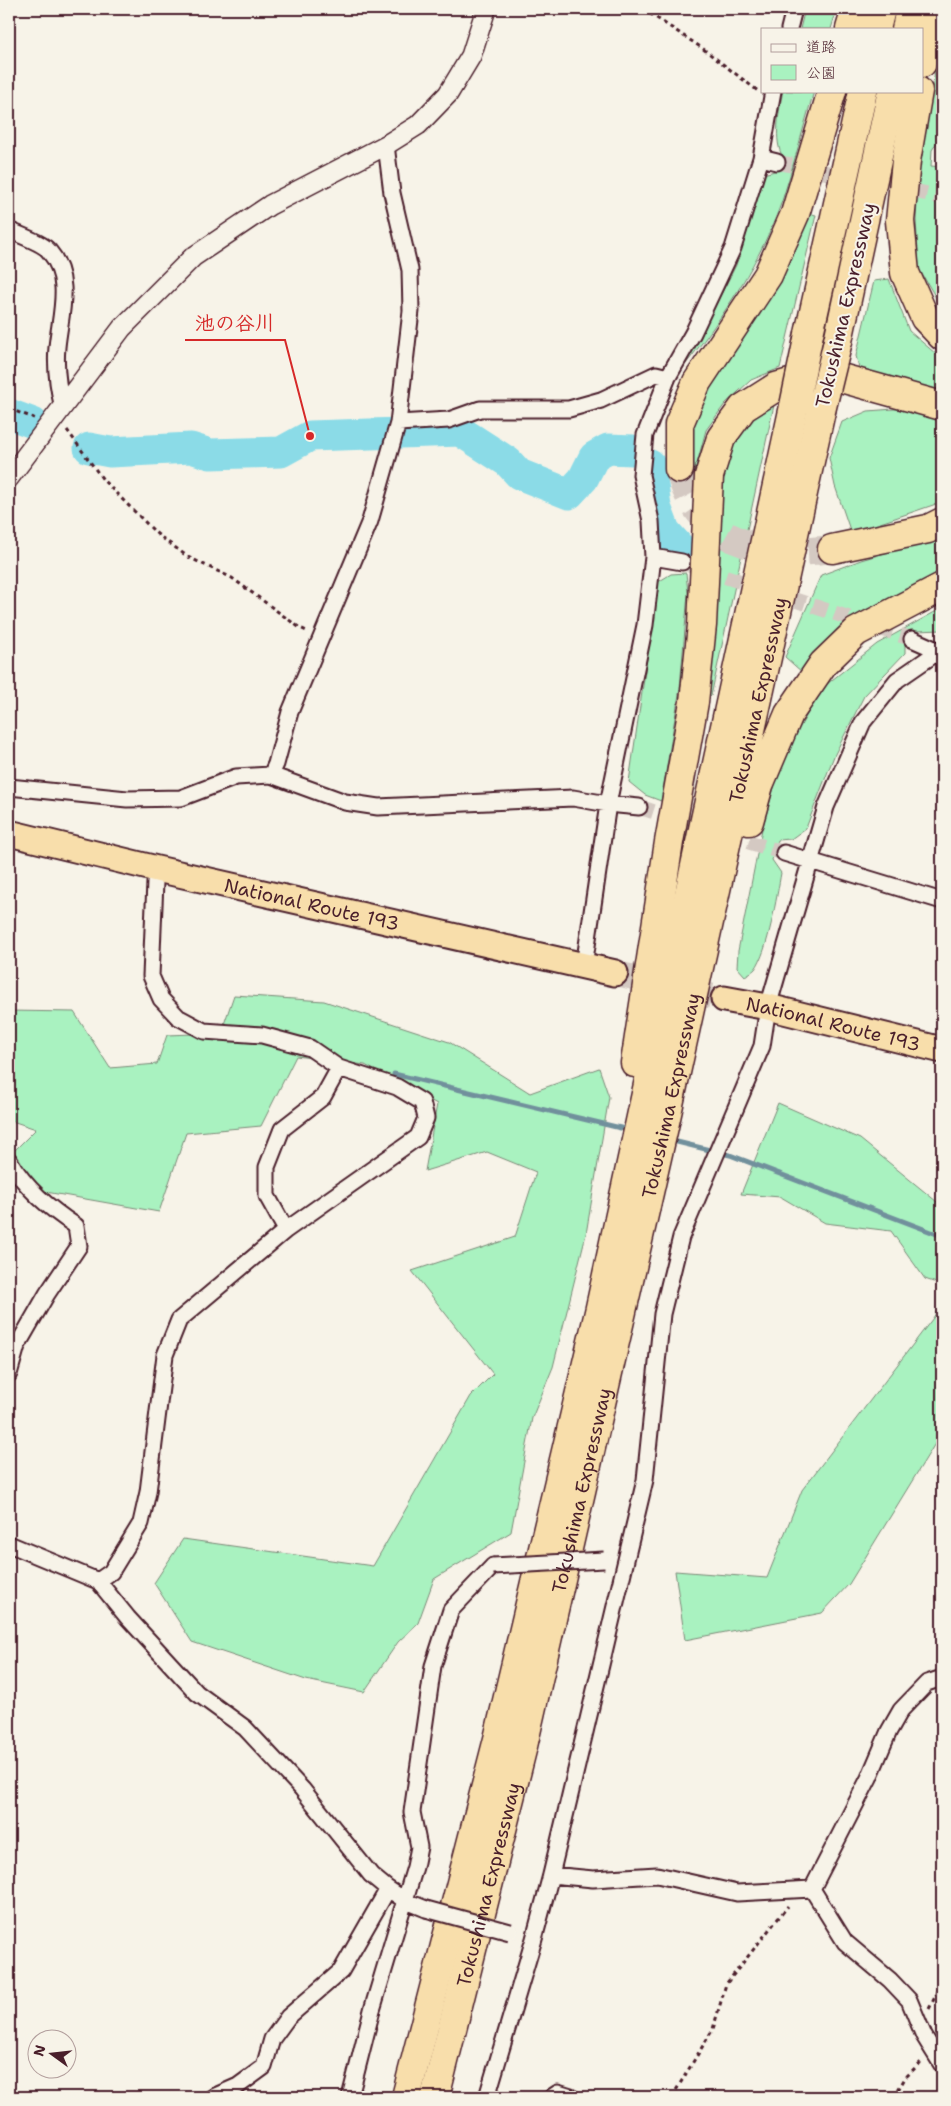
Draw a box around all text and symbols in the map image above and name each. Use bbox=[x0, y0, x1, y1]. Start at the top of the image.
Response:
legend bbox=[761, 28, 924, 92]
text: 道路 bbox=[806, 37, 836, 57]
text: 公園 bbox=[806, 63, 836, 83]
street label: Tokushima Expressway bbox=[810, 200, 881, 410]
callout: 池の谷川 bbox=[185, 305, 285, 340]
text: 池の谷川 bbox=[195, 310, 275, 336]
street label: Tokushima Expressway bbox=[723, 595, 793, 805]
street label: National Route 193 bbox=[222, 873, 402, 937]
street label: Tokushima Expressway bbox=[636, 990, 706, 1201]
street label: National Route 193 bbox=[744, 991, 923, 1057]
street label: Tokushima Expressway bbox=[546, 1385, 617, 1596]
street label: Tokushima Expressway bbox=[451, 1780, 526, 1990]
north arrow bbox=[28, 2028, 78, 2078]
text: N bbox=[29, 2043, 50, 2058]

